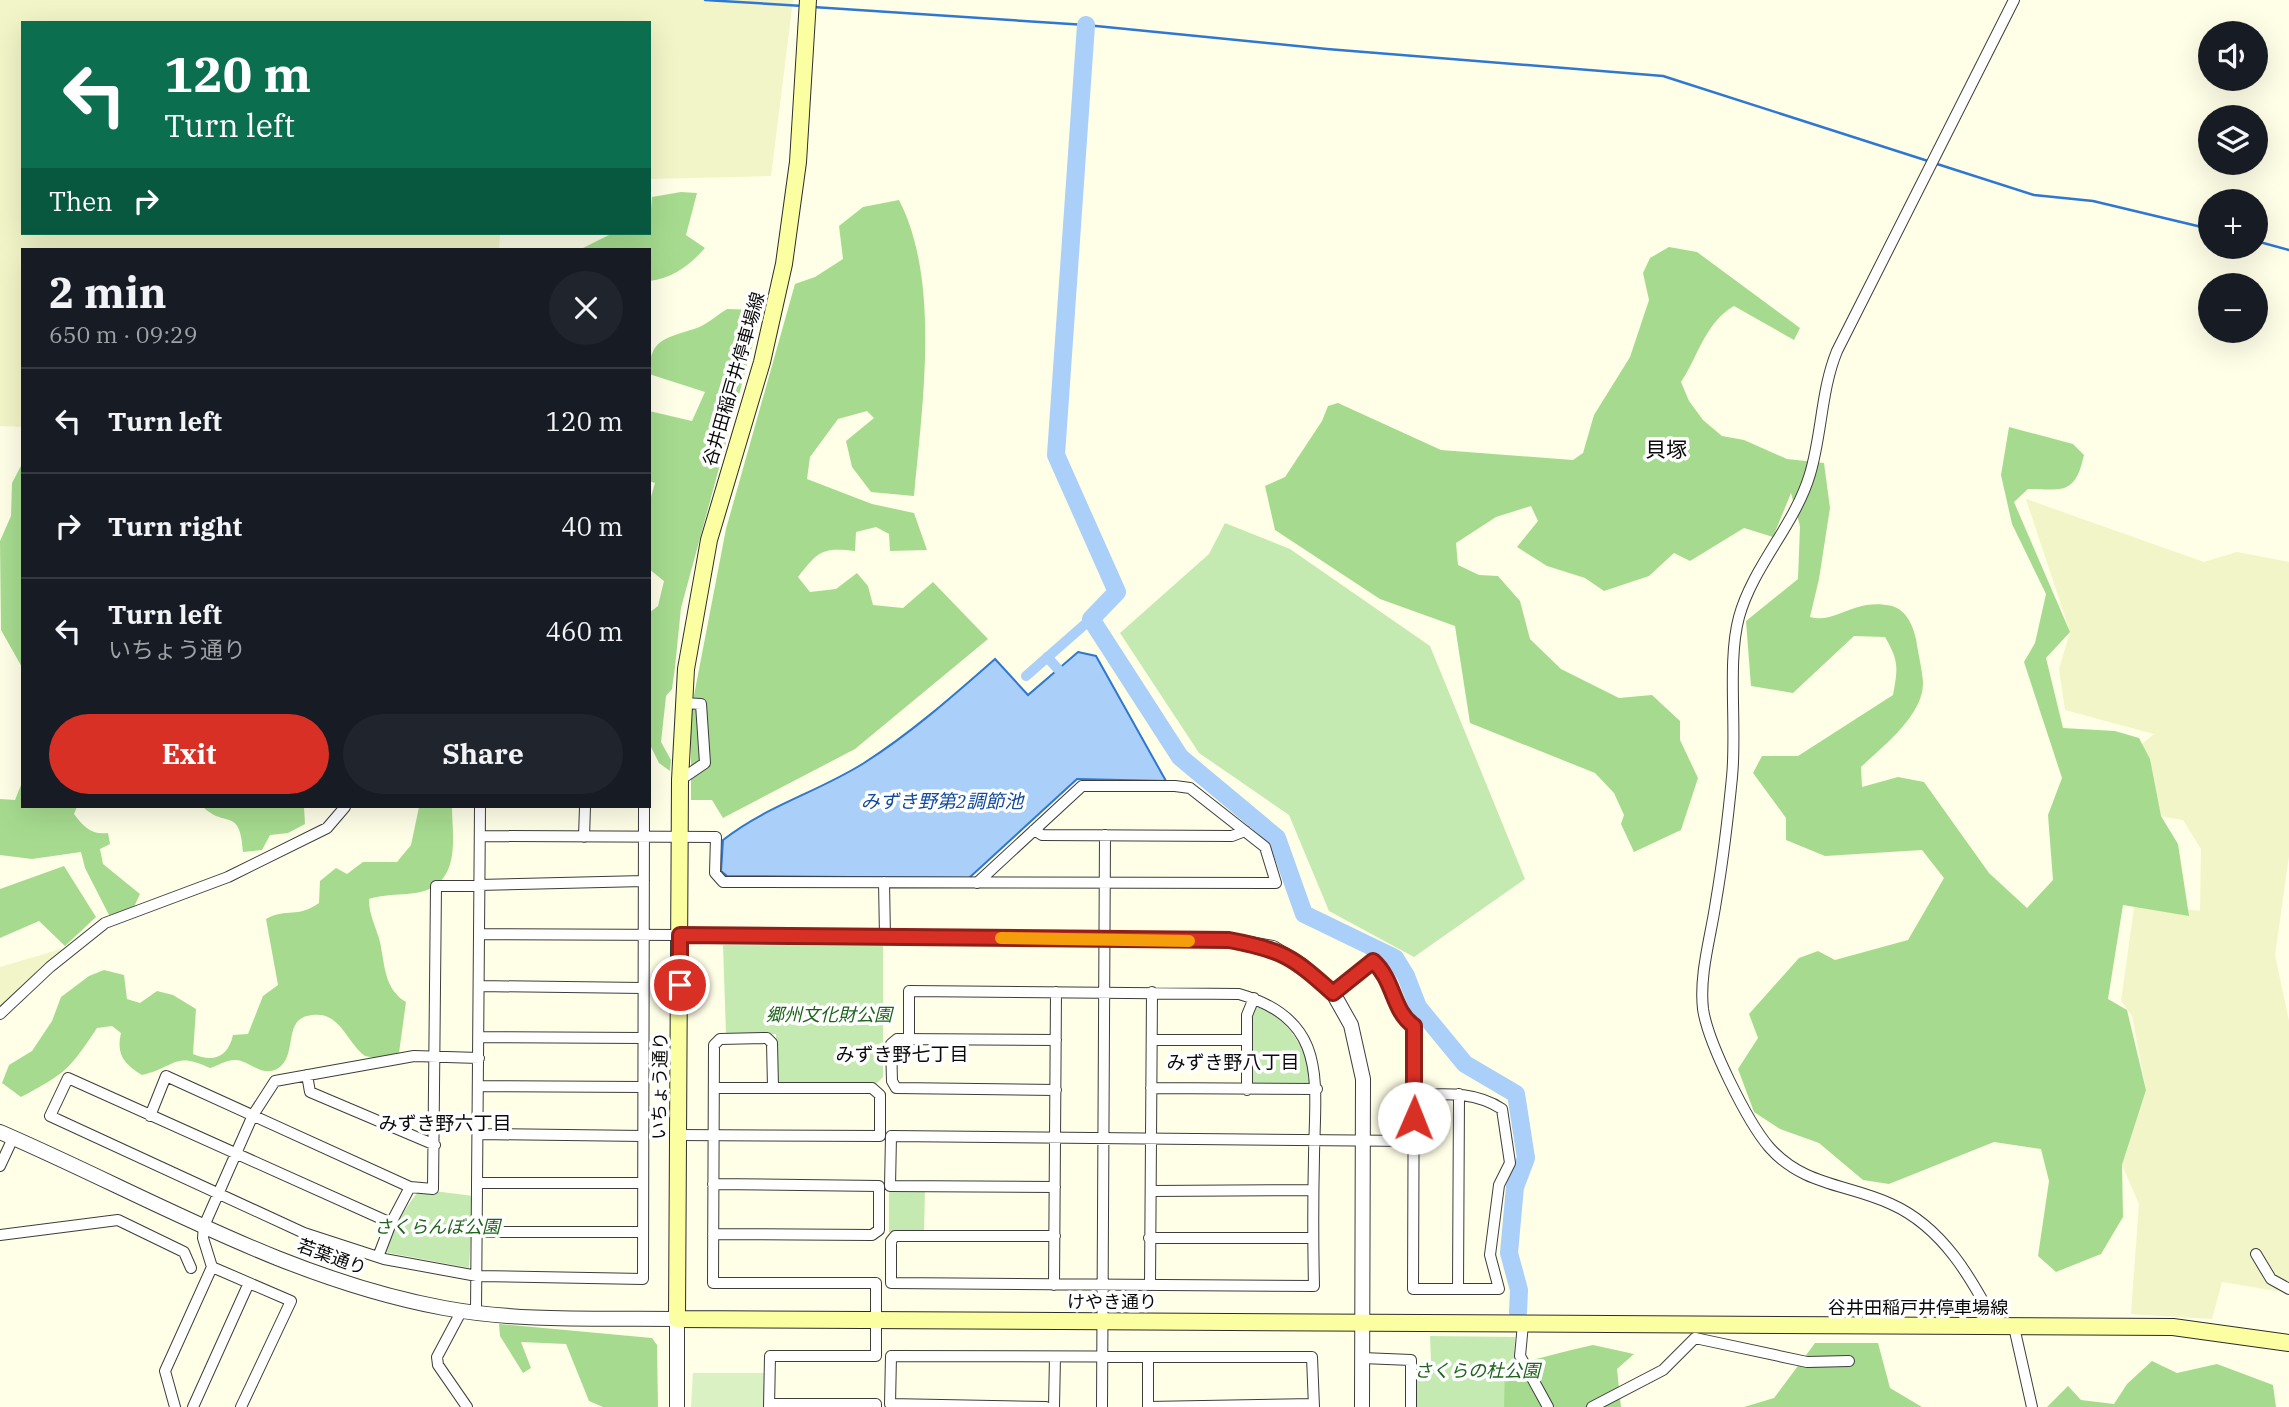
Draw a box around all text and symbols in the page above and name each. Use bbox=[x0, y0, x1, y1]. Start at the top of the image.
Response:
map controls bbox=[2198, 21, 2268, 343]
button: sound bbox=[2198, 21, 2268, 91]
text: 120 m bbox=[164, 42, 311, 105]
icon: left bbox=[49, 49, 140, 140]
text: Turn left bbox=[164, 104, 295, 146]
button: layers bbox=[2198, 105, 2268, 175]
icon: right bbox=[127, 182, 165, 220]
text: Then bbox=[49, 184, 113, 218]
button: + bbox=[2198, 189, 2268, 259]
text: 2 min bbox=[49, 265, 167, 320]
button: close bbox=[549, 271, 623, 345]
button: − bbox=[2198, 273, 2268, 343]
street label: 谷井田稲戸井停車場線 bbox=[698, 289, 769, 469]
text: 650 m · 09:29 bbox=[49, 319, 198, 349]
icon: left bbox=[49, 402, 87, 440]
text: Turn left bbox=[108, 404, 222, 438]
text: 120 m bbox=[545, 404, 623, 438]
district label: 貝塚 bbox=[1645, 435, 1687, 463]
icon: right bbox=[49, 507, 87, 545]
text: Turn right bbox=[108, 509, 242, 543]
text: 40 m bbox=[561, 509, 623, 543]
text: Turn left bbox=[108, 597, 222, 631]
icon: left bbox=[49, 612, 87, 650]
text: 460 m bbox=[545, 614, 623, 648]
text: いちょう通り bbox=[108, 634, 246, 664]
button: Exit bbox=[49, 714, 329, 794]
button: Share bbox=[343, 714, 623, 794]
water label: みずき野第2調節池 bbox=[861, 789, 1025, 813]
pin bbox=[650, 955, 710, 1015]
icon: arrive bbox=[661, 966, 699, 1004]
park label: 郷州文化財公園 bbox=[766, 1003, 895, 1026]
street label: いちょう通り bbox=[647, 1032, 672, 1140]
district label: みずき野七丁目 bbox=[835, 1042, 969, 1066]
district label: みずき野八丁目 bbox=[1166, 1050, 1300, 1074]
position arrow bbox=[1377, 1081, 1451, 1155]
district label: みずき野六丁目 bbox=[378, 1111, 512, 1135]
park label: さくらんぼ公園 bbox=[374, 1215, 503, 1238]
street label: 若葉通り bbox=[294, 1233, 370, 1280]
street label: けやき通り bbox=[1067, 1290, 1157, 1313]
street label: 谷井田稲戸井停車場線 bbox=[1828, 1296, 2008, 1319]
park label: さくらの杜公園 bbox=[1414, 1359, 1543, 1382]

